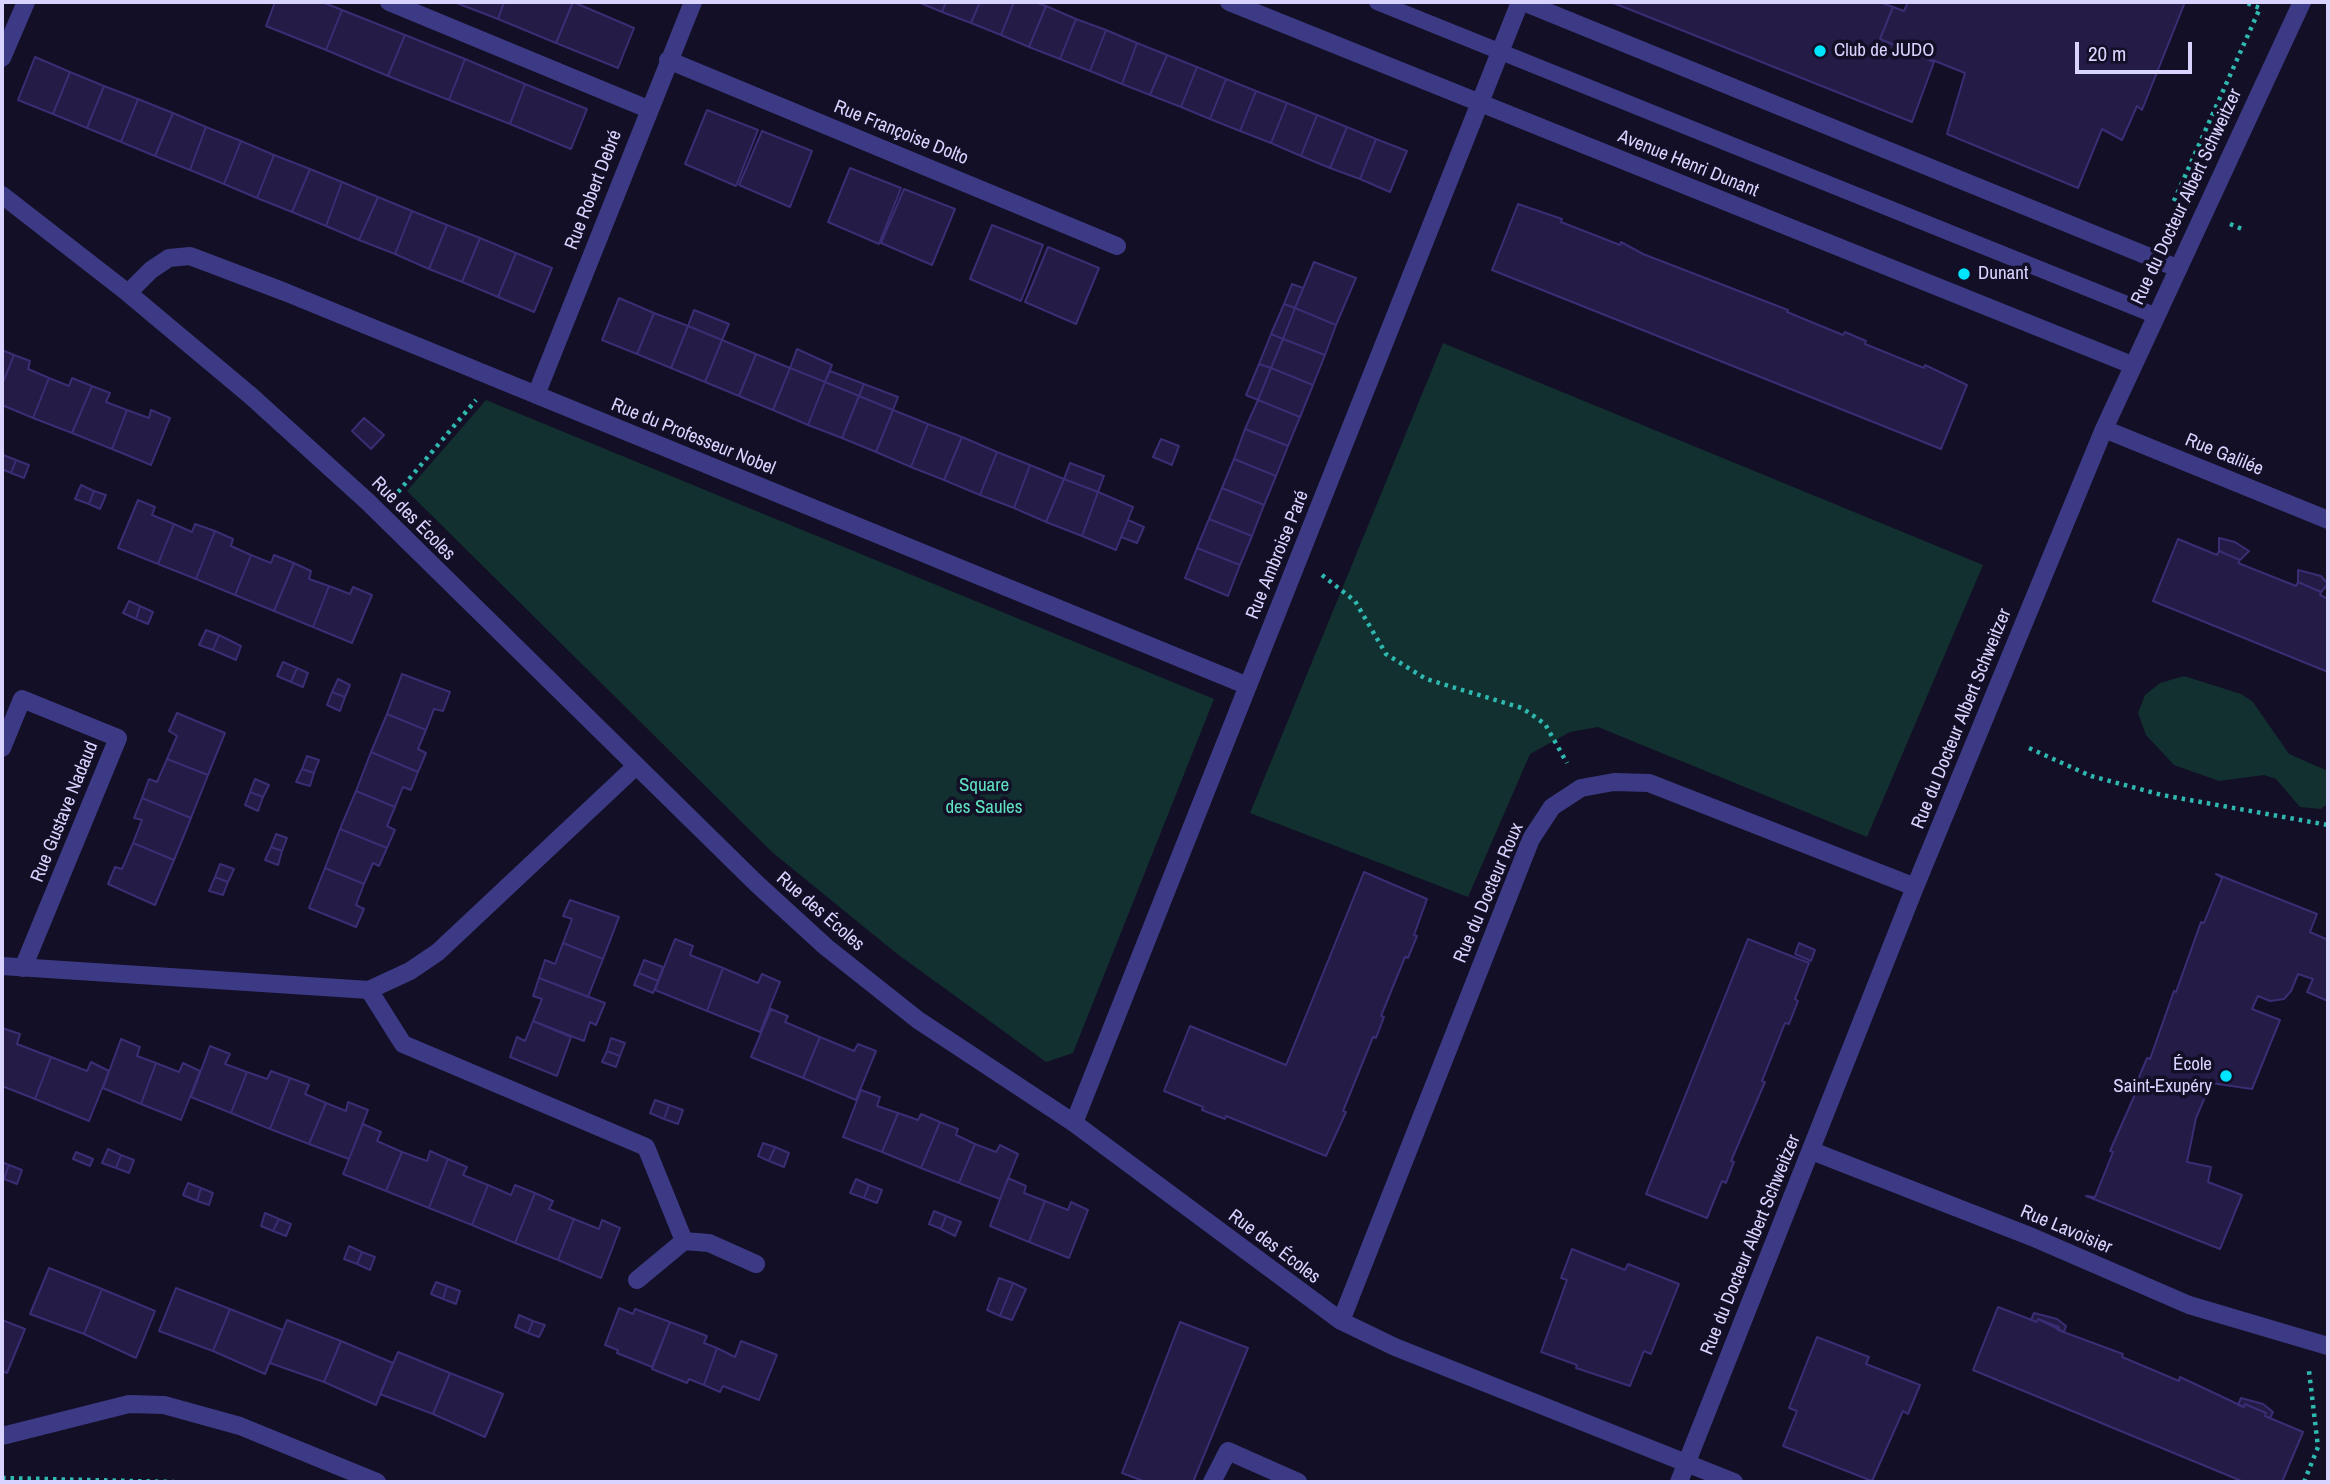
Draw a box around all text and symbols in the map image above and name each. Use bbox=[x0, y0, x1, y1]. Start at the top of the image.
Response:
scale bar bbox=[2078, 28, 2195, 72]
text: 20 m bbox=[2088, 39, 2126, 68]
place label: Club de JUDO bbox=[1834, 40, 1934, 62]
marker: Club de JUDO bbox=[1812, 43, 1828, 59]
street label: Rue du Docteur Albert Schweitzer bbox=[2127, 85, 2247, 309]
street label: Rue Françoise Dolto bbox=[830, 96, 972, 170]
street label: Avenue Henri Dunant bbox=[1614, 125, 1762, 203]
street label: Rue Robert Debré bbox=[561, 127, 627, 253]
place label: Dunant bbox=[1978, 263, 2028, 285]
marker: Dunant bbox=[1956, 266, 1972, 282]
street label: Rue du Professeur Nobel bbox=[608, 394, 778, 480]
street label: Rue Galilée bbox=[2182, 429, 2266, 481]
street label: Rue des Écoles bbox=[366, 472, 460, 566]
street label: Rue Ambroise Paré bbox=[1242, 487, 1314, 623]
street label: Rue du Docteur Albert Schweitzer bbox=[1907, 606, 2017, 832]
street label: Rue Gustave Nadaud bbox=[26, 738, 104, 886]
park label: Square des Saules bbox=[945, 775, 1023, 819]
street label: Rue du Docteur Roux bbox=[1449, 820, 1529, 966]
street label: Rue des Écoles bbox=[771, 868, 869, 956]
place label: École Saint-Exupéry bbox=[2113, 1054, 2212, 1098]
marker: École Saint-Exupéry bbox=[2218, 1068, 2234, 1084]
street label: Rue du Docteur Albert Schweitzer bbox=[1696, 1132, 1806, 1358]
street label: Rue Lavoisier bbox=[2017, 1201, 2115, 1259]
street label: Rue des Écoles bbox=[1224, 1205, 1324, 1289]

